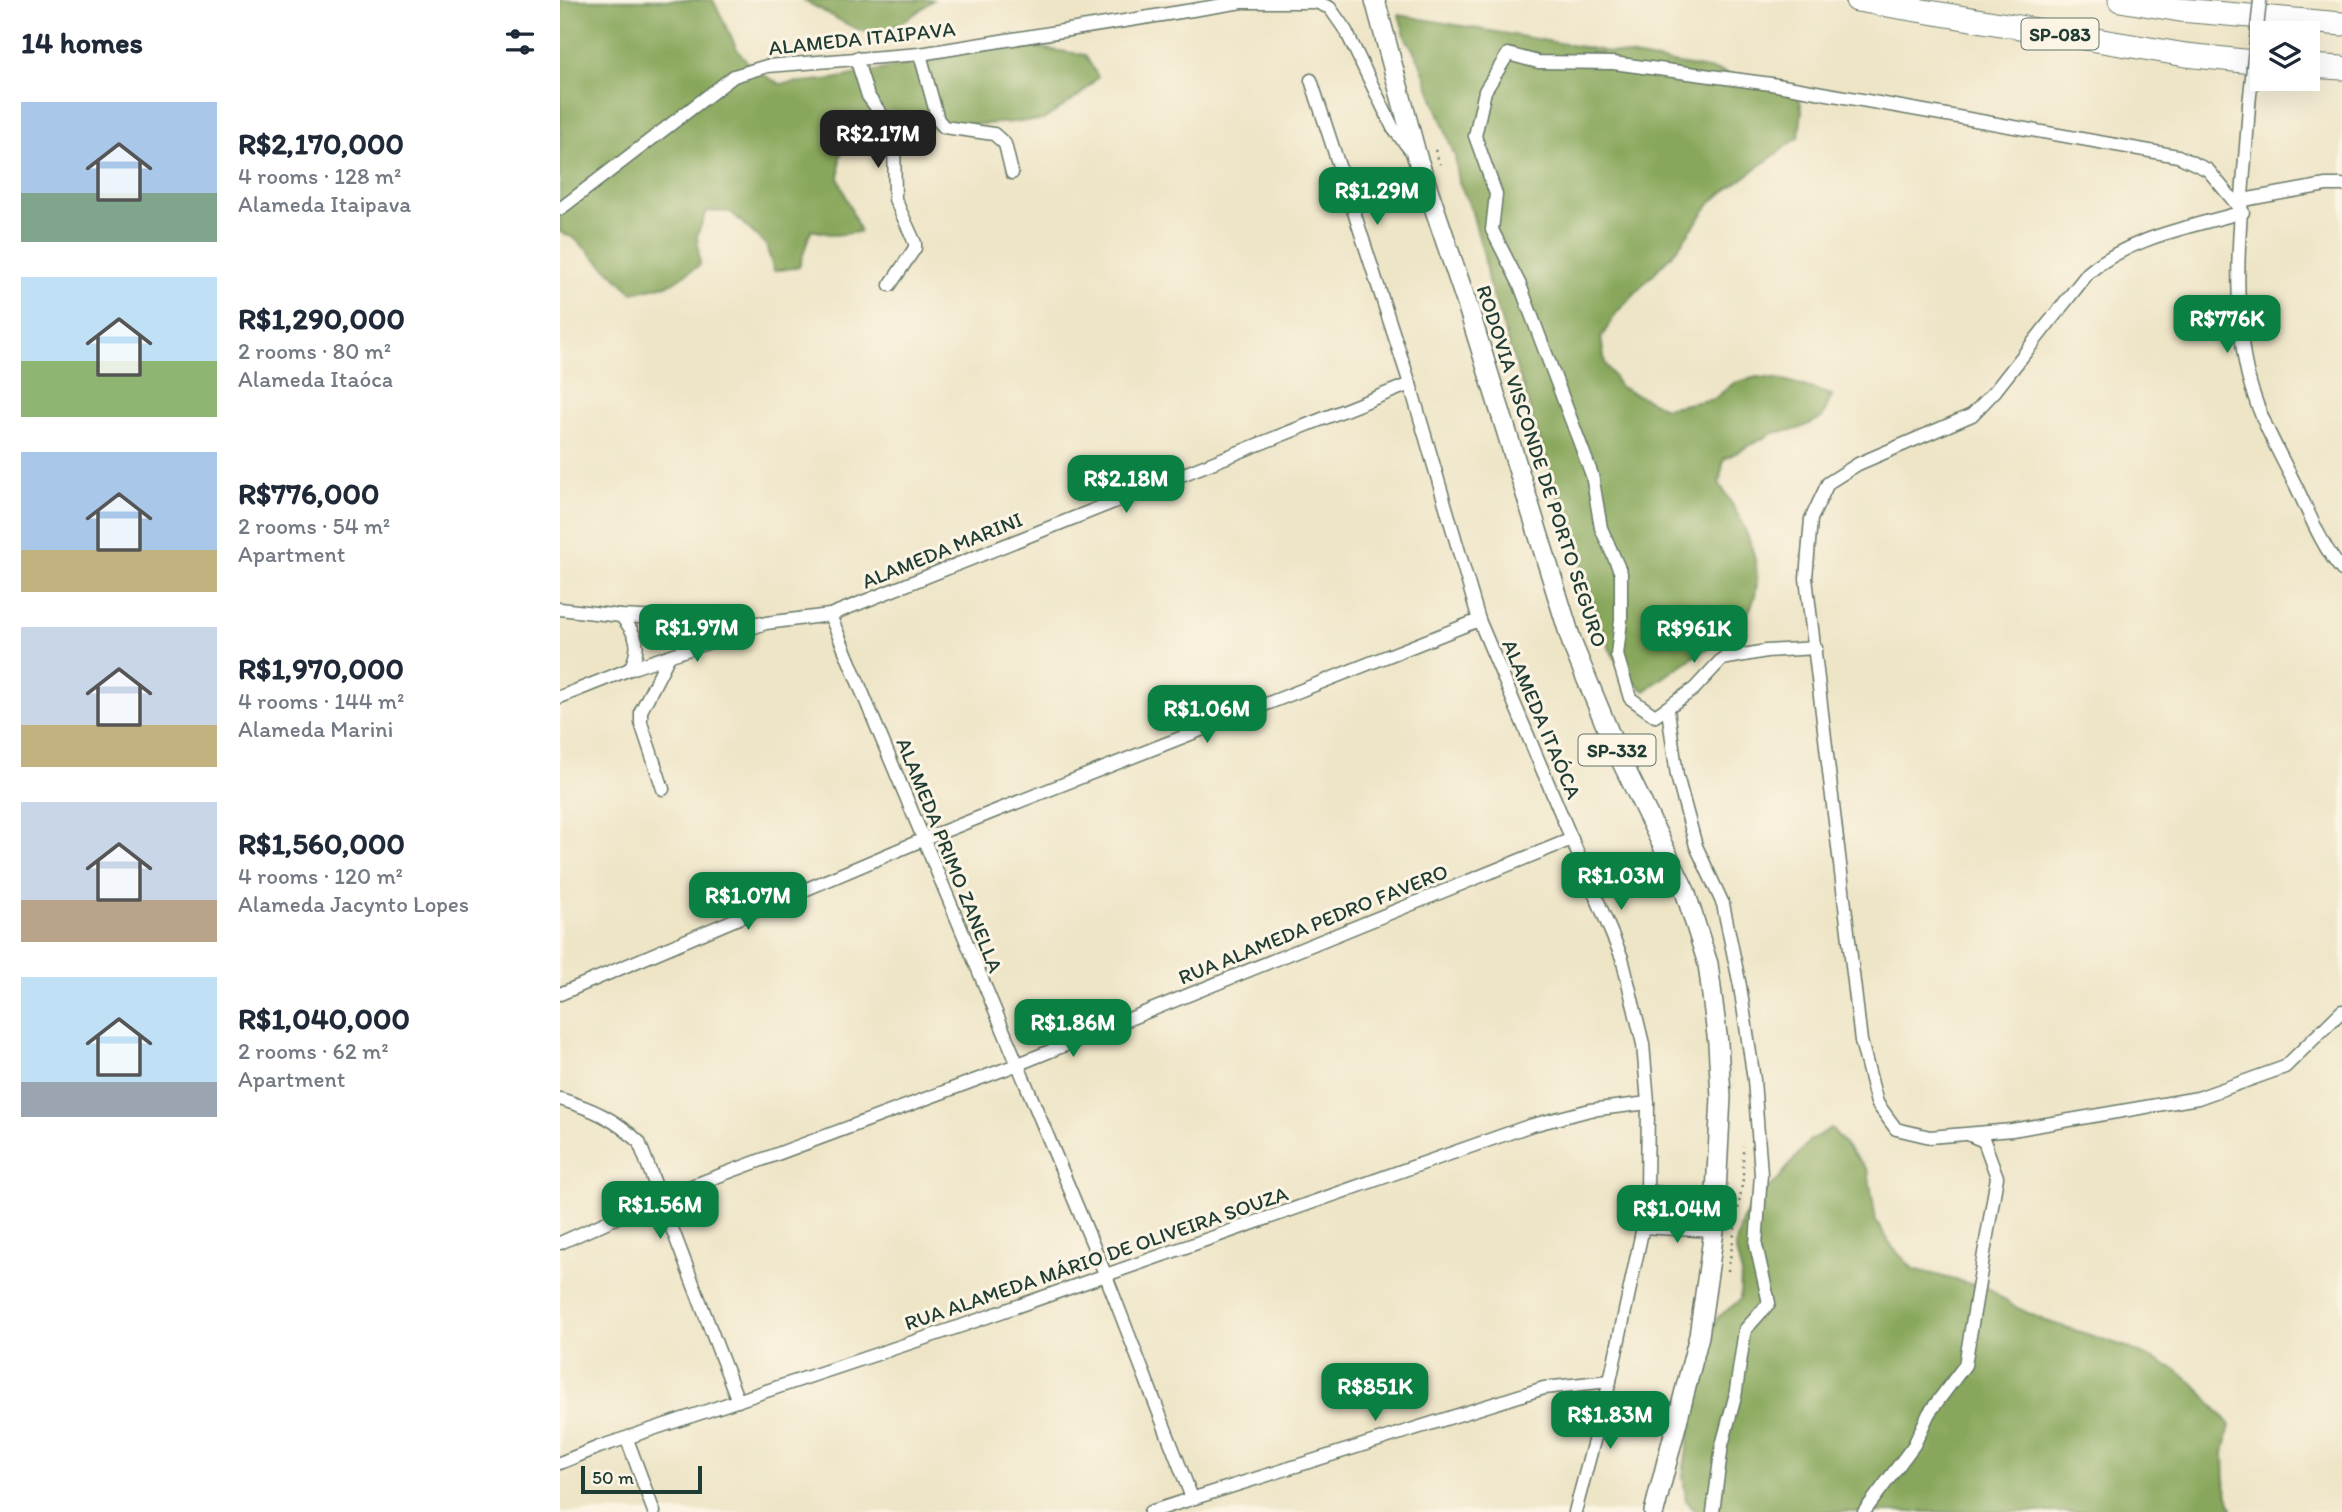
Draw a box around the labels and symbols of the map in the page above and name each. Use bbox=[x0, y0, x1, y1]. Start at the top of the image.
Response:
street label: ALAMEDA ITAIPAVA bbox=[767, 16, 957, 60]
road number: SP-083 bbox=[2022, 18, 2098, 50]
pin: R$2.17M bbox=[813, 110, 943, 170]
pin: R$1.29M bbox=[1312, 168, 1442, 227]
street label: RODOVIA VISCONDE DE PORTO SEGURO bbox=[1472, 282, 1612, 650]
pin: R$776K bbox=[2170, 296, 2284, 355]
pin: R$2.18M bbox=[1061, 456, 1191, 515]
street label: ALAMEDA MARINI bbox=[858, 506, 1026, 594]
pin: R$1.97M bbox=[632, 604, 762, 664]
pin: R$961K bbox=[1637, 606, 1751, 665]
street label: ALAMEDA ITAÓCA bbox=[1497, 635, 1587, 803]
pin: R$1.06M bbox=[1142, 686, 1272, 745]
street label: ALAMEDA PRIMO ZANELLA bbox=[891, 734, 1009, 976]
road number: SP-332 bbox=[1578, 734, 1656, 765]
pin: R$1.03M bbox=[1556, 852, 1686, 912]
street label: RUA ALAMEDA PEDRO FAVERO bbox=[1175, 858, 1451, 990]
pin: R$1.07M bbox=[683, 872, 813, 932]
pin: R$1.86M bbox=[1008, 1000, 1138, 1059]
street label: RUA ALAMEDA MÁRIO DE OLIVEIRA SOUZA bbox=[901, 1180, 1292, 1336]
pin: R$1.56M bbox=[595, 1182, 725, 1241]
pin: R$1.04M bbox=[1612, 1186, 1742, 1245]
pin: R$851K bbox=[1318, 1364, 1432, 1423]
pin: R$1.83M bbox=[1545, 1392, 1675, 1451]
scale bar bbox=[581, 1463, 702, 1495]

